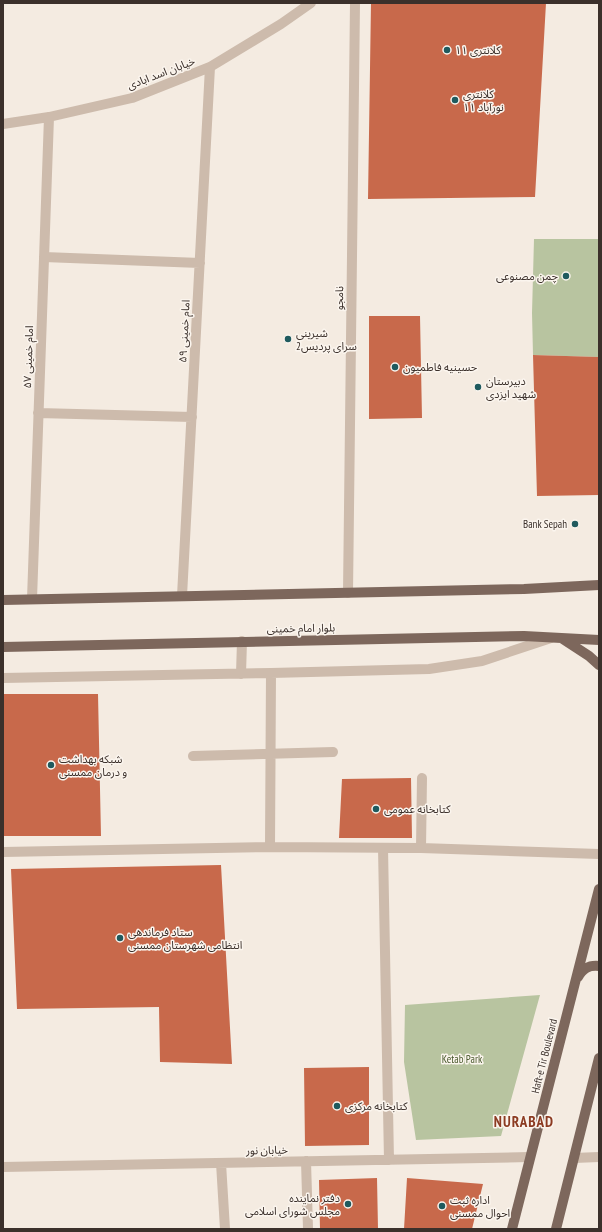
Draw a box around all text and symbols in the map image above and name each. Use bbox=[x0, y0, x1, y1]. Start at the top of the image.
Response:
place label: کلانتری ۱۱ bbox=[455, 43, 501, 57]
marker: کلانتری ۱۱ bbox=[442, 45, 452, 55]
street label: خیابان اسد ابادی bbox=[125, 53, 197, 92]
place label: کلانتری ۱۱ نورآباد bbox=[463, 87, 504, 114]
marker: کلانتری ۱۱ نورآباد bbox=[450, 95, 460, 105]
place label: چمن مصنوعی bbox=[496, 269, 559, 284]
marker: چمن مصنوعی bbox=[561, 271, 571, 281]
street label: نامجو bbox=[332, 286, 346, 310]
street label: امام خمينی ۵۹ bbox=[175, 299, 194, 363]
street label: امام خمينی ۵۷ bbox=[20, 325, 37, 389]
place label: شیرینی سرای پردیس2 bbox=[296, 326, 357, 354]
marker: شیرینی سرای پردیس2 bbox=[283, 334, 293, 344]
place label: حسینیه فاطمیون bbox=[403, 360, 478, 374]
marker: حسینیه فاطمیون bbox=[390, 362, 400, 372]
place label: دبیرستان شهید ایزدی bbox=[486, 374, 536, 401]
marker: دبیرستان شهید ایزدی bbox=[473, 382, 483, 392]
place label: Bank Sepah bbox=[523, 517, 567, 531]
marker: Bank Sepah bbox=[570, 519, 580, 529]
street label: بلوار امام خمينی bbox=[267, 620, 335, 637]
place label: شبکه بهداشت و درمان ممسنی bbox=[59, 752, 127, 779]
marker: شبکه بهداشت و درمان ممسنی bbox=[46, 760, 56, 770]
place label: کتابخانه عمومی bbox=[384, 802, 451, 816]
marker: کتابخانه عمومی bbox=[371, 804, 381, 814]
place label: ستاد فرماندهی انتظامی شهرستان ممسنی bbox=[128, 925, 242, 952]
marker: ستاد فرماندهی انتظامی شهرستان ممسنی bbox=[115, 933, 125, 943]
street label: Haft-e Tir Boulevard bbox=[528, 1017, 560, 1095]
park label: Ketab Park bbox=[442, 1052, 483, 1066]
place label: کتابخانه مرکزی bbox=[345, 1099, 408, 1113]
marker: کتابخانه مرکزی bbox=[332, 1101, 342, 1111]
district label: NURABAD bbox=[494, 1112, 554, 1131]
street label: خیابان نور bbox=[245, 1143, 289, 1157]
place label: دفتر نماینده مجلس شورای اسلامی bbox=[245, 1191, 340, 1218]
place label: اداره ثبت احوال ممسنی bbox=[450, 1193, 510, 1220]
marker: دفتر نماینده مجلس شورای اسلامی bbox=[343, 1199, 353, 1209]
marker: اداره ثبت احوال ممسنی bbox=[437, 1201, 447, 1211]

